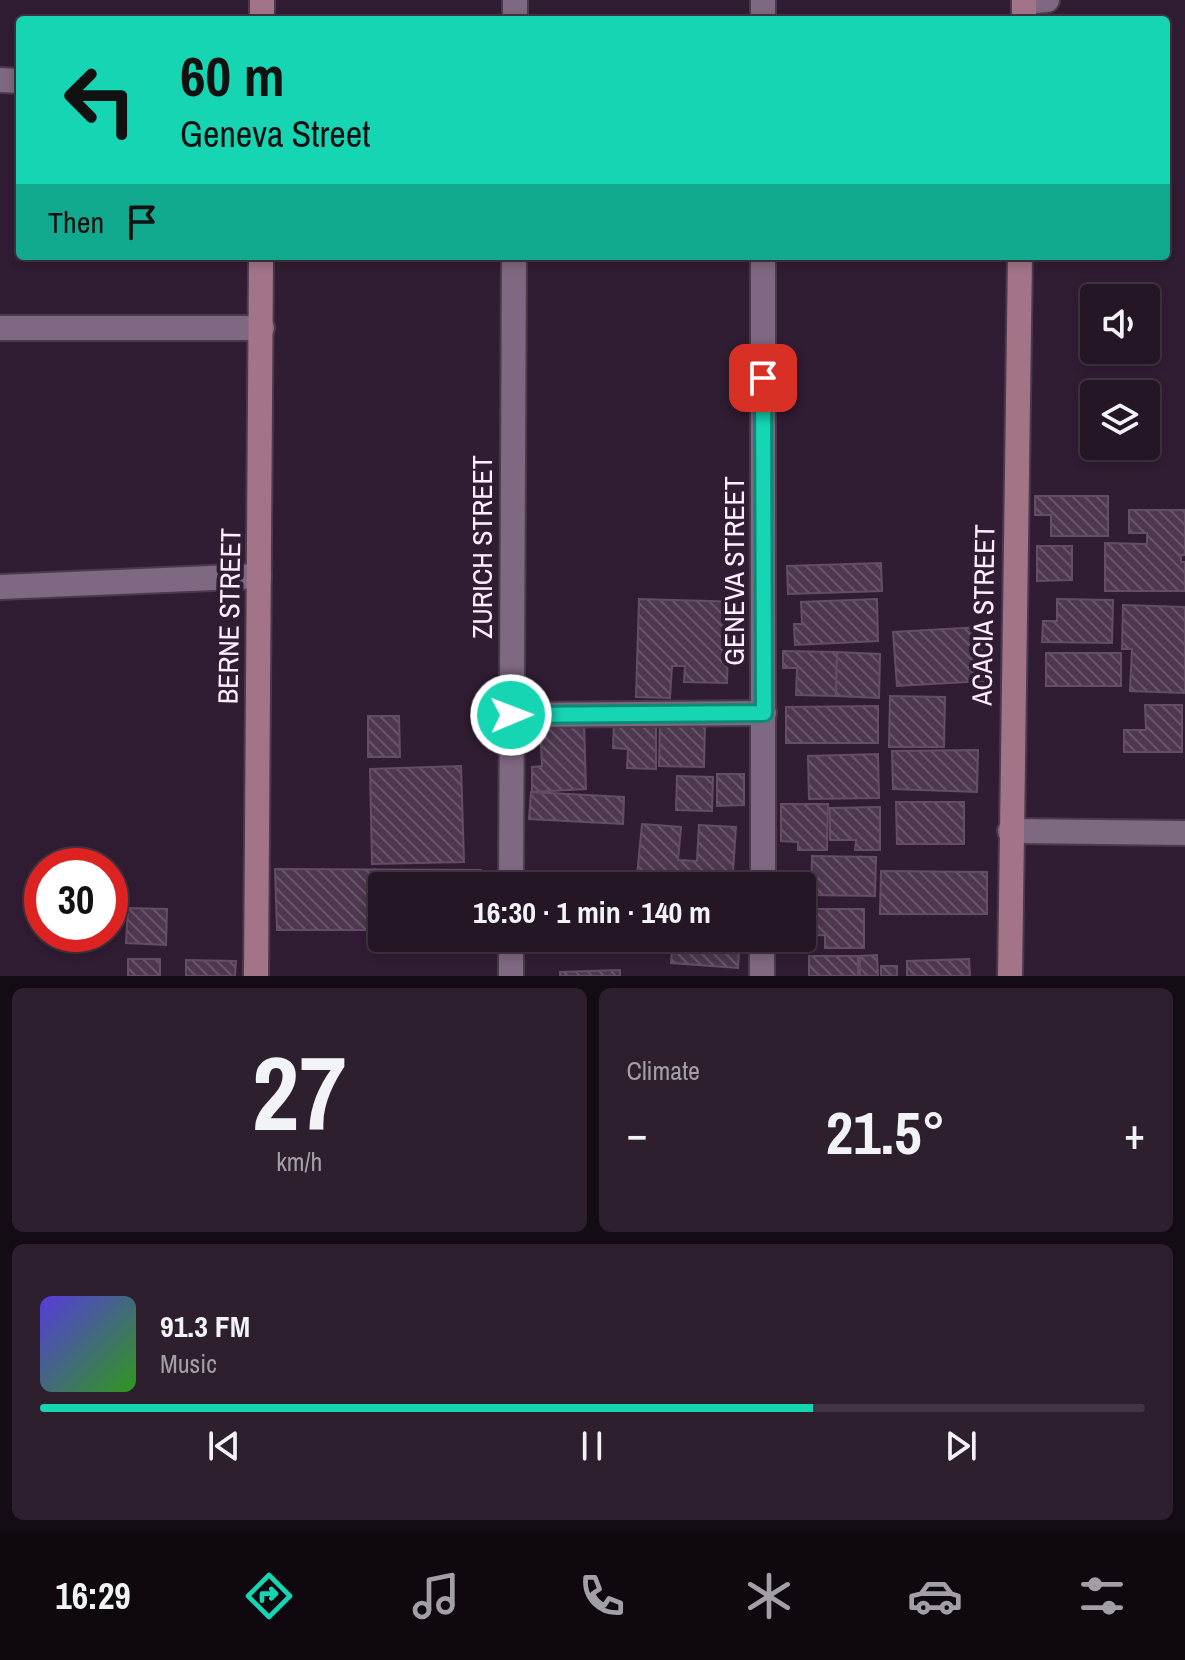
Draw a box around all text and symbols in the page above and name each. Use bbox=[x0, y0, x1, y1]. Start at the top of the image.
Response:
text: 60 m bbox=[180, 38, 285, 113]
icon: left bbox=[48, 48, 152, 152]
text: Geneva Street bbox=[180, 110, 370, 158]
icon: arrive bbox=[120, 200, 164, 244]
text: Then bbox=[48, 202, 104, 242]
map controls bbox=[1080, 284, 1160, 460]
button: sound bbox=[1080, 284, 1160, 364]
pin bbox=[729, 344, 797, 412]
icon: arrive bbox=[741, 356, 785, 400]
button: layers bbox=[1080, 380, 1160, 460]
street label: ZURICH STREET bbox=[463, 455, 501, 639]
street label: GENEVA STREET bbox=[715, 476, 753, 666]
street label: ACACIA STREET bbox=[962, 524, 1004, 707]
street label: BERNE STREET bbox=[208, 528, 250, 704]
position arrow bbox=[469, 673, 553, 757]
speed limit sign: 30 bbox=[24, 848, 128, 952]
text: 16:30 · 1 min · 140 m bbox=[473, 892, 711, 932]
text: 27 bbox=[252, 1022, 347, 1162]
text: Climate bbox=[627, 1053, 700, 1088]
text: 21.5° bbox=[826, 1092, 946, 1173]
text: − bbox=[627, 1103, 648, 1163]
text: + bbox=[1124, 1103, 1145, 1163]
text: km/h bbox=[276, 1144, 322, 1179]
text: 91.3 FM bbox=[160, 1306, 250, 1346]
text: Music bbox=[160, 1346, 217, 1381]
icon: previous bbox=[202, 1424, 246, 1468]
icon: pause bbox=[570, 1424, 614, 1468]
icon: next bbox=[939, 1424, 983, 1468]
icon: directions bbox=[241, 1568, 297, 1624]
icon: music bbox=[408, 1568, 464, 1624]
icon: phone bbox=[574, 1568, 630, 1624]
icon: climate bbox=[741, 1568, 797, 1624]
icon: car bbox=[907, 1568, 963, 1624]
icon: filters bbox=[1074, 1568, 1130, 1624]
text: 16:29 bbox=[55, 1572, 131, 1620]

